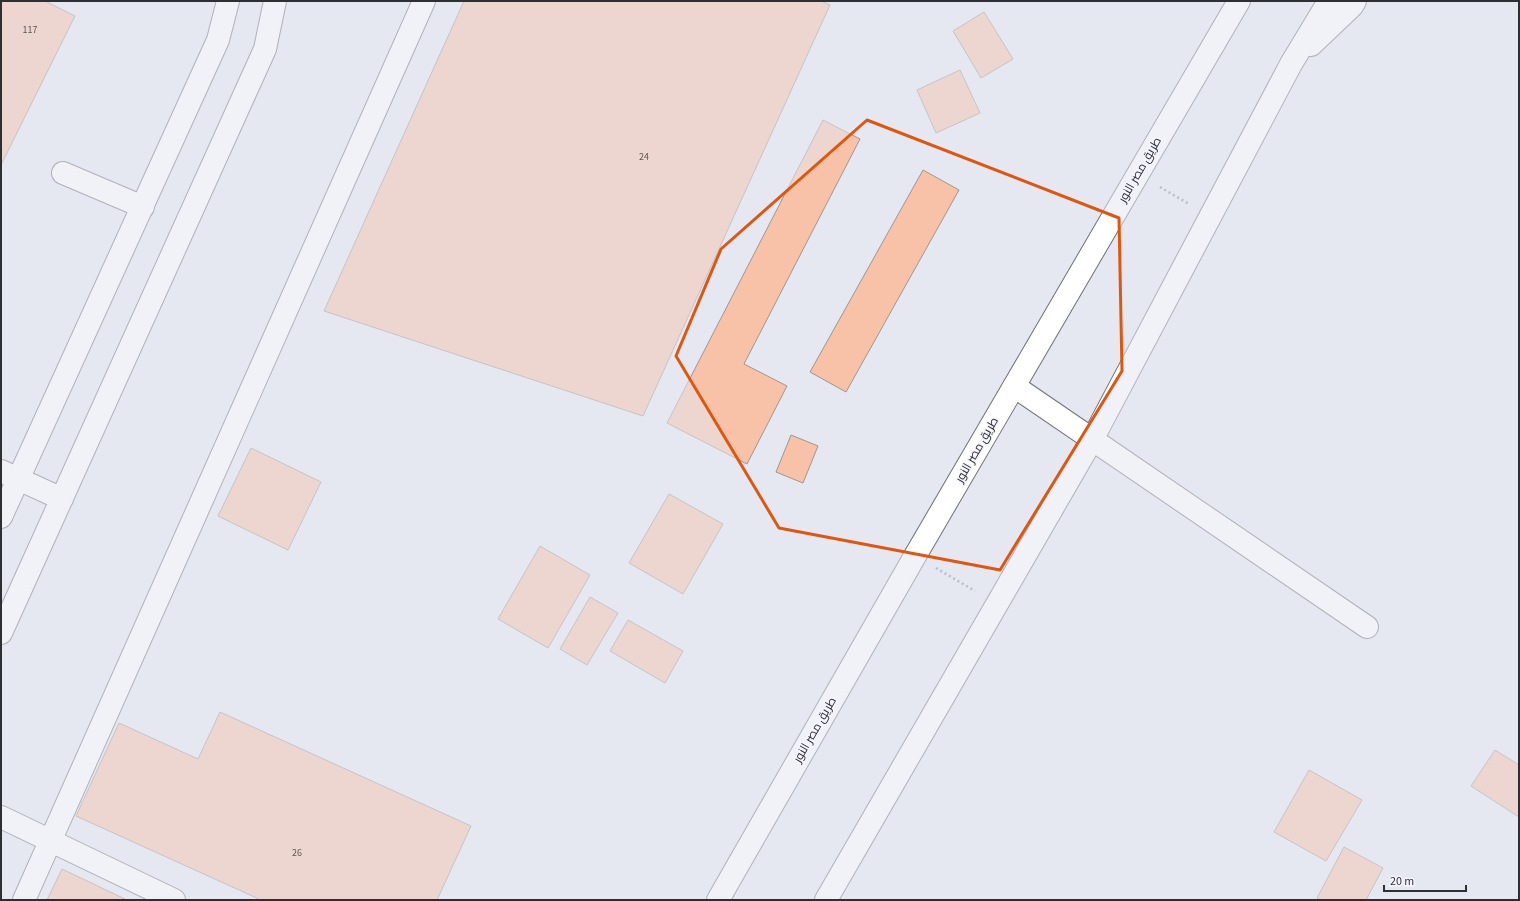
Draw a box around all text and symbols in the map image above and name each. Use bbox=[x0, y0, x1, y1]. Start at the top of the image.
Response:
house number: 117 bbox=[23, 23, 37, 37]
street label: طريق مصر النور bbox=[1114, 134, 1166, 207]
house number: 24 bbox=[639, 150, 649, 164]
street label: طريق مصر النور bbox=[951, 414, 1003, 487]
street label: طريق مصر النور bbox=[789, 694, 841, 767]
house number: 26 bbox=[292, 846, 302, 860]
scale bar bbox=[1384, 867, 1466, 893]
text: 20 m bbox=[1390, 873, 1414, 890]

